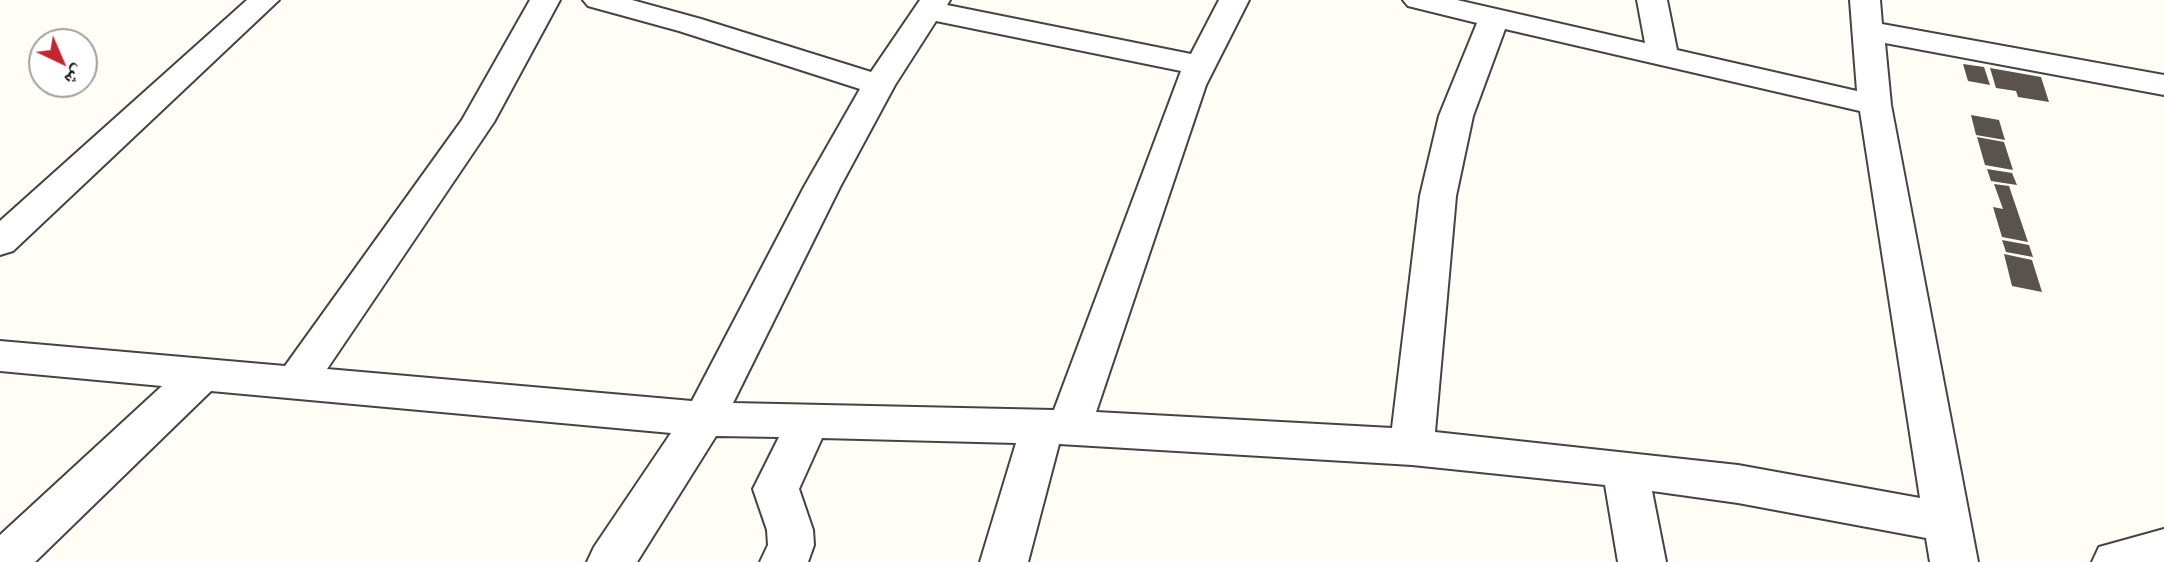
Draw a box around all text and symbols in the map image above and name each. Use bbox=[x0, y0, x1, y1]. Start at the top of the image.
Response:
north arrow bbox=[28, 28, 98, 98]
text: ش bbox=[60, 60, 92, 93]

